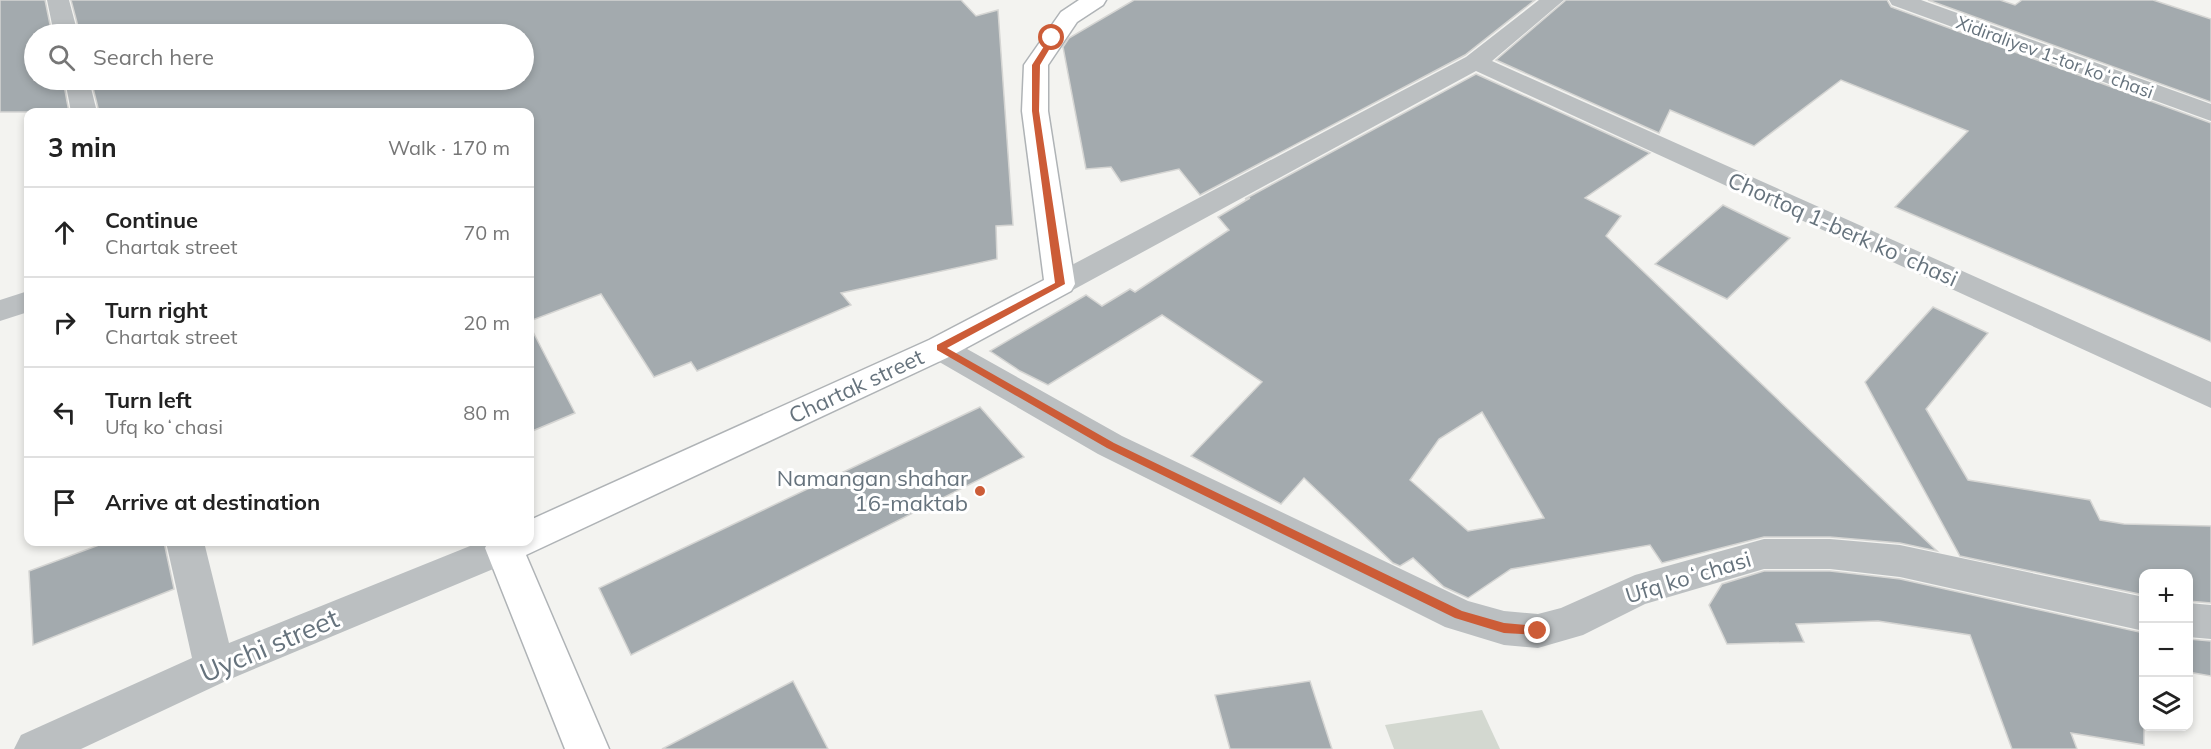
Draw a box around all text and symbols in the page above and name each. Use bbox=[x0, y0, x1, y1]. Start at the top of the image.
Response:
street label: Xidiraliyev 1-tor koʻchasi bbox=[1953, 11, 2157, 103]
search box bbox=[24, 24, 534, 90]
route start bbox=[1038, 24, 1064, 50]
icon: search bbox=[45, 41, 78, 74]
text: Search here bbox=[93, 43, 214, 71]
text: 3 min bbox=[48, 131, 117, 164]
text: Walk · 170 m bbox=[388, 135, 510, 160]
street label: Chortoq 1-berk koʻchasi bbox=[1724, 166, 1962, 292]
text: Continue bbox=[105, 206, 198, 234]
icon: ahead bbox=[48, 216, 81, 249]
text: 70 m bbox=[463, 220, 510, 245]
text: Chartak street bbox=[105, 234, 237, 259]
text: Turn right bbox=[105, 296, 208, 324]
icon: right bbox=[48, 306, 81, 339]
text: 20 m bbox=[463, 310, 510, 335]
text: Chartak street bbox=[105, 324, 237, 349]
street label: Chartak street bbox=[784, 342, 928, 429]
text: Turn left bbox=[105, 386, 192, 414]
icon: left bbox=[48, 396, 81, 429]
text: 80 m bbox=[463, 400, 510, 425]
text: Ufq koʻchasi bbox=[105, 414, 223, 439]
place label: Namangan shahar 16-maktab bbox=[777, 464, 968, 517]
marker: Namangan shahar 16-maktab bbox=[973, 484, 987, 498]
icon: arrive bbox=[48, 486, 81, 519]
text: Arrive at destination bbox=[105, 488, 320, 516]
street label: Ufq koʻchasi bbox=[1622, 545, 1754, 609]
map controls bbox=[2139, 569, 2193, 731]
button: + bbox=[2139, 569, 2193, 623]
street label: Uychi street bbox=[194, 601, 344, 689]
route end bbox=[1524, 617, 1550, 643]
button: − bbox=[2139, 623, 2193, 677]
button: layers bbox=[2139, 677, 2193, 731]

